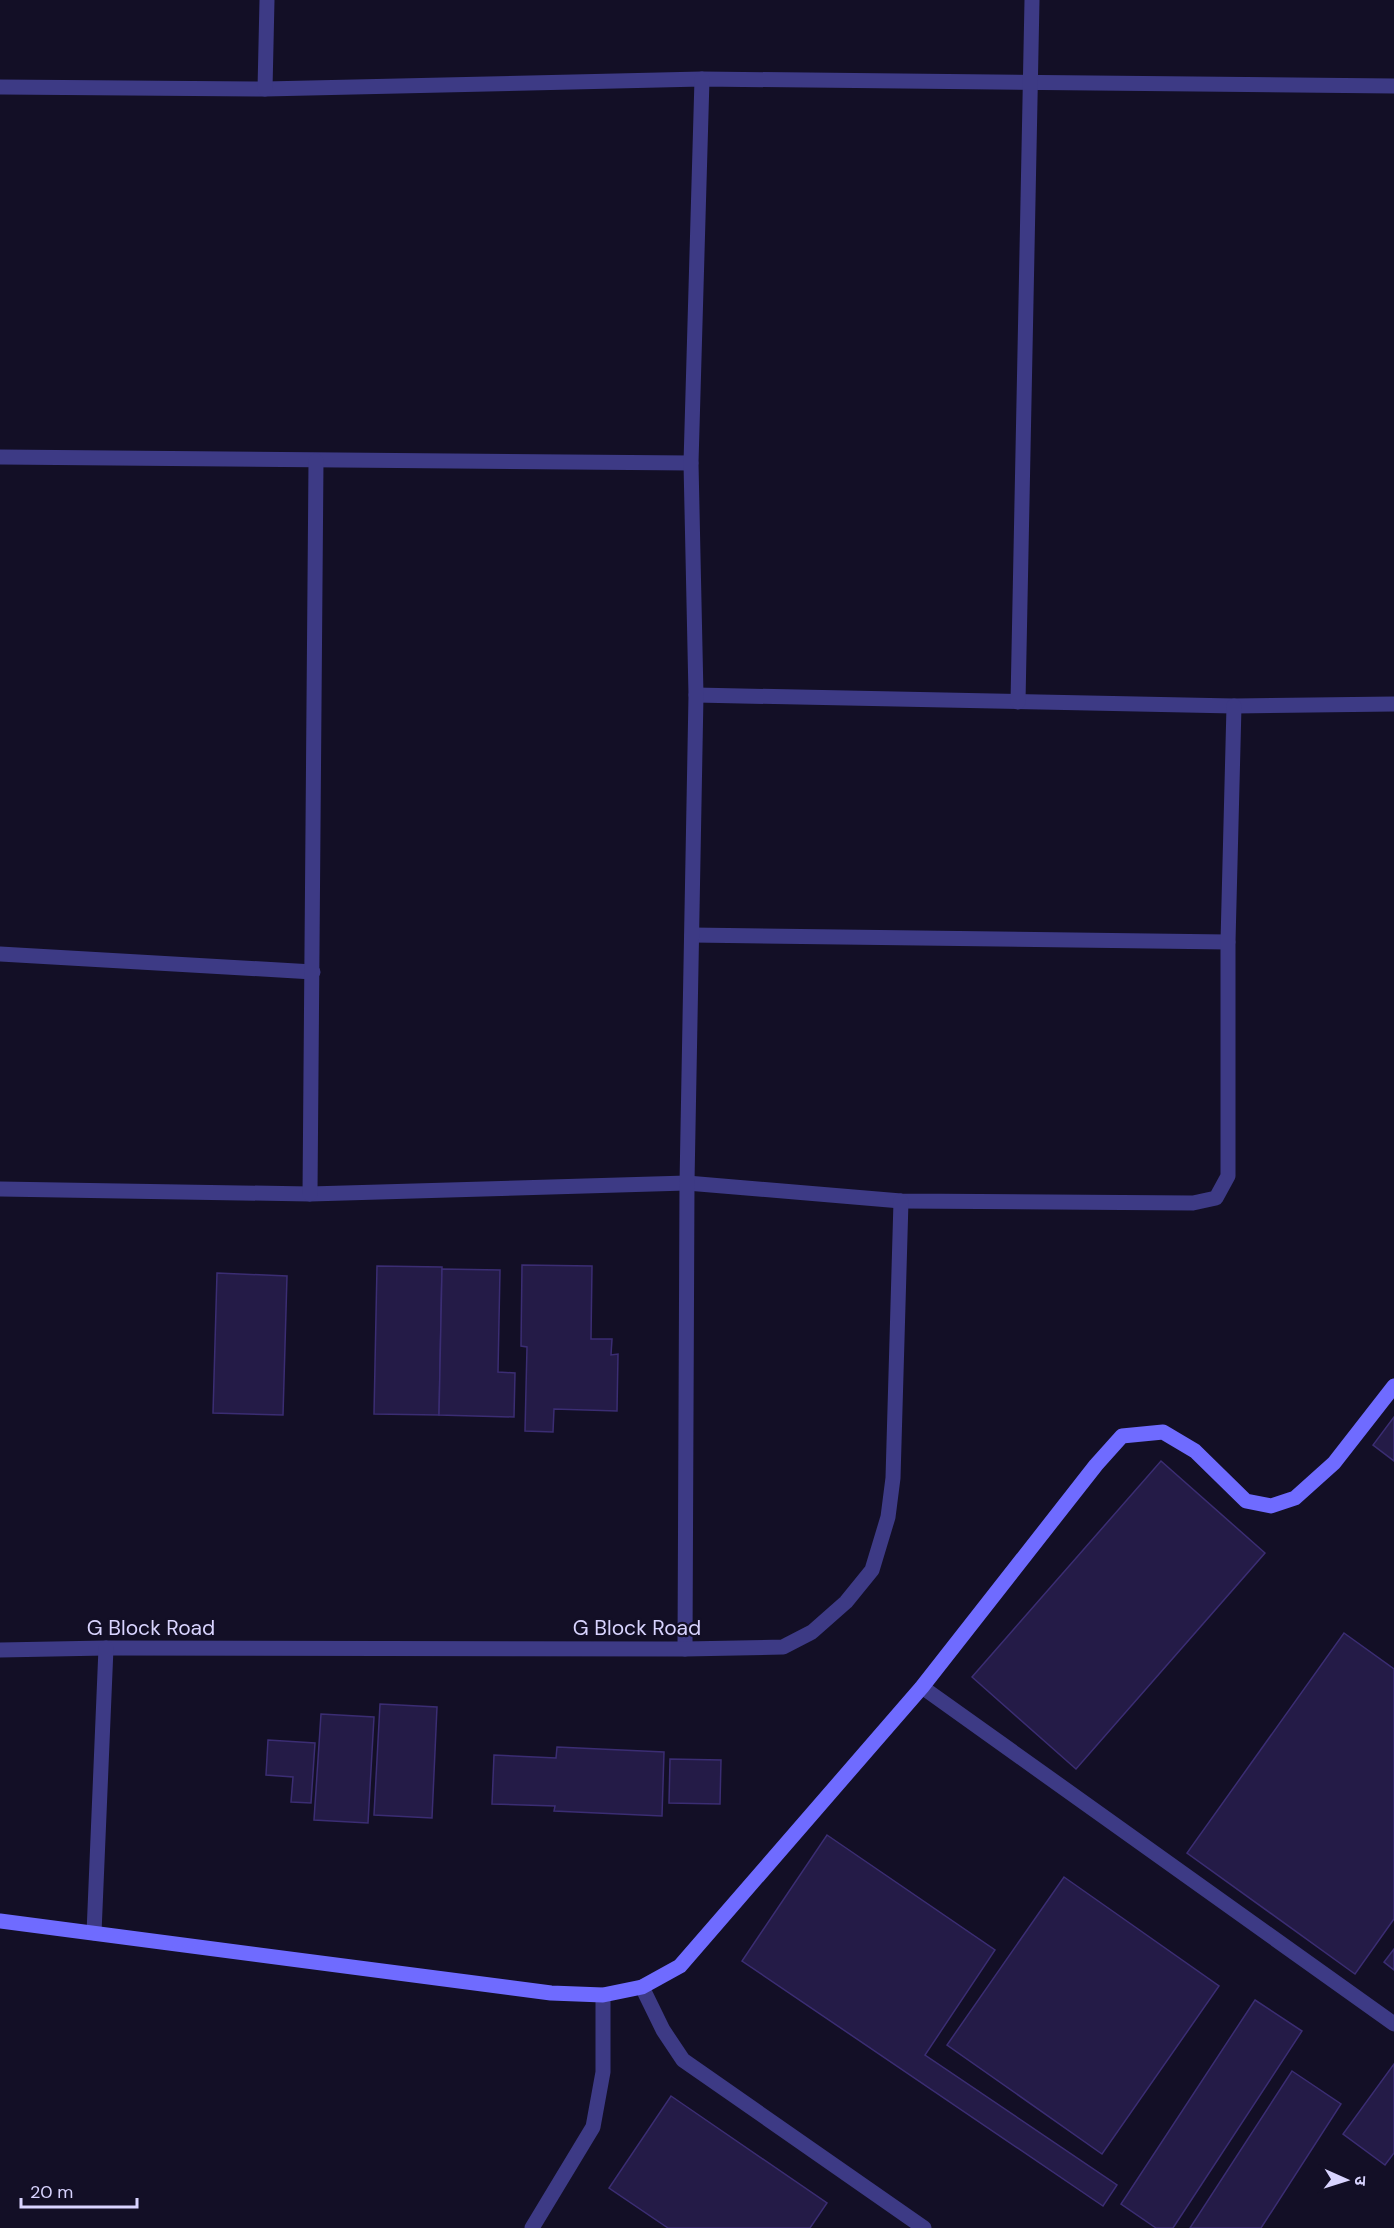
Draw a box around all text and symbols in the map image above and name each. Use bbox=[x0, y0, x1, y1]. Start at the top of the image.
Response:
street label: G Block Road bbox=[87, 1614, 215, 1642]
street label: G Block Road bbox=[573, 1614, 701, 1642]
north arrow bbox=[1316, 2150, 1376, 2210]
scale bar bbox=[21, 2171, 136, 2209]
text: उ bbox=[1350, 2176, 1371, 2187]
text: 20 m bbox=[30, 2180, 73, 2204]

